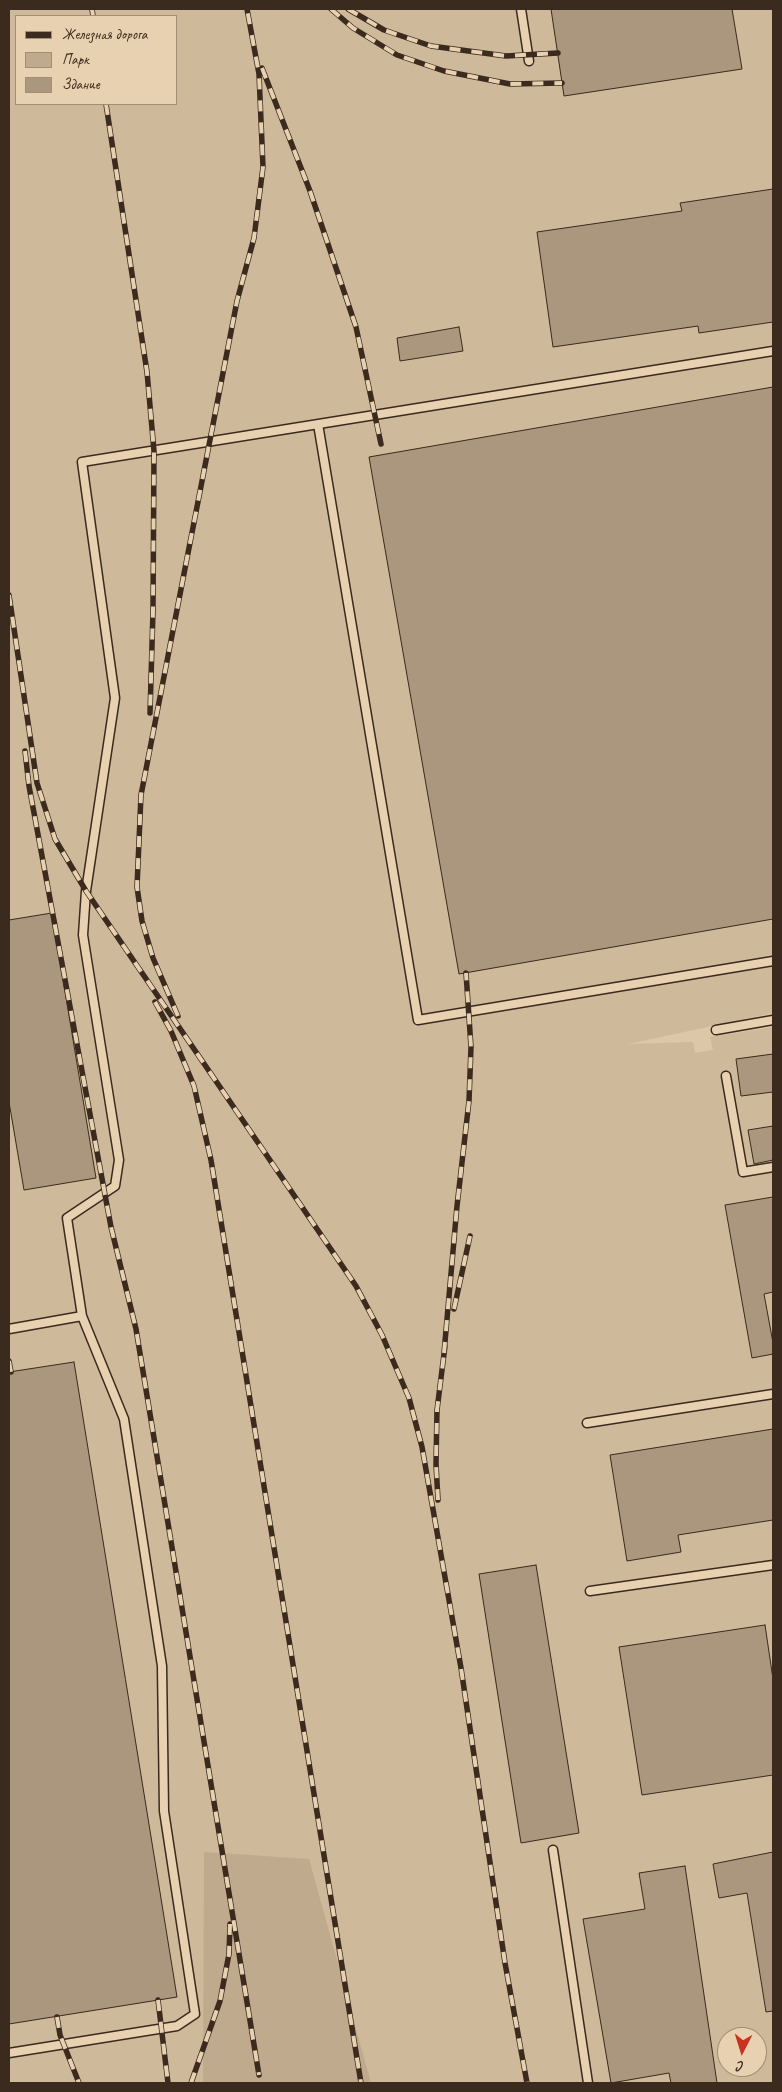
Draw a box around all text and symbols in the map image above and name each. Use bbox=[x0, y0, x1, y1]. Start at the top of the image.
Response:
legend bbox=[15, 15, 178, 105]
text: Железная дорога bbox=[62, 25, 147, 44]
text: Парк bbox=[62, 50, 89, 69]
text: Здание bbox=[62, 75, 100, 94]
north arrow bbox=[717, 2027, 767, 2077]
text: С bbox=[737, 2058, 745, 2075]

